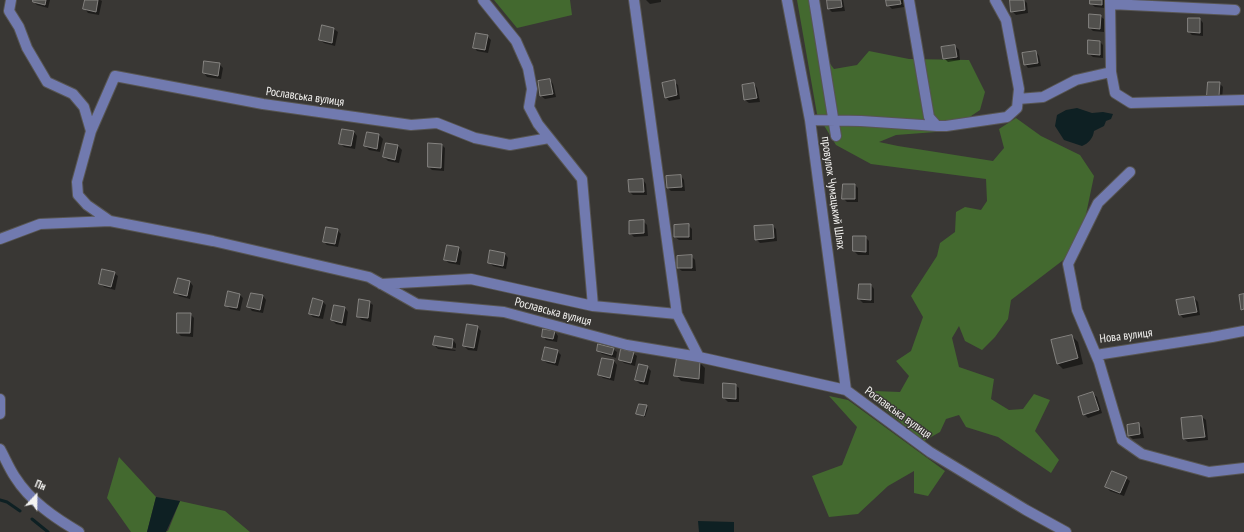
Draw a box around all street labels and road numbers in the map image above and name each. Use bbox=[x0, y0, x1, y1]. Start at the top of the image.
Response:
street label: Рославська вулиця bbox=[265, 84, 345, 110]
street label: провулок Чумацький Шлях bbox=[818, 136, 848, 250]
street label: Рославська вулиця bbox=[513, 295, 593, 329]
street label: Нова вулиця bbox=[1099, 326, 1153, 346]
street label: Рославська вулиця bbox=[862, 384, 934, 442]

